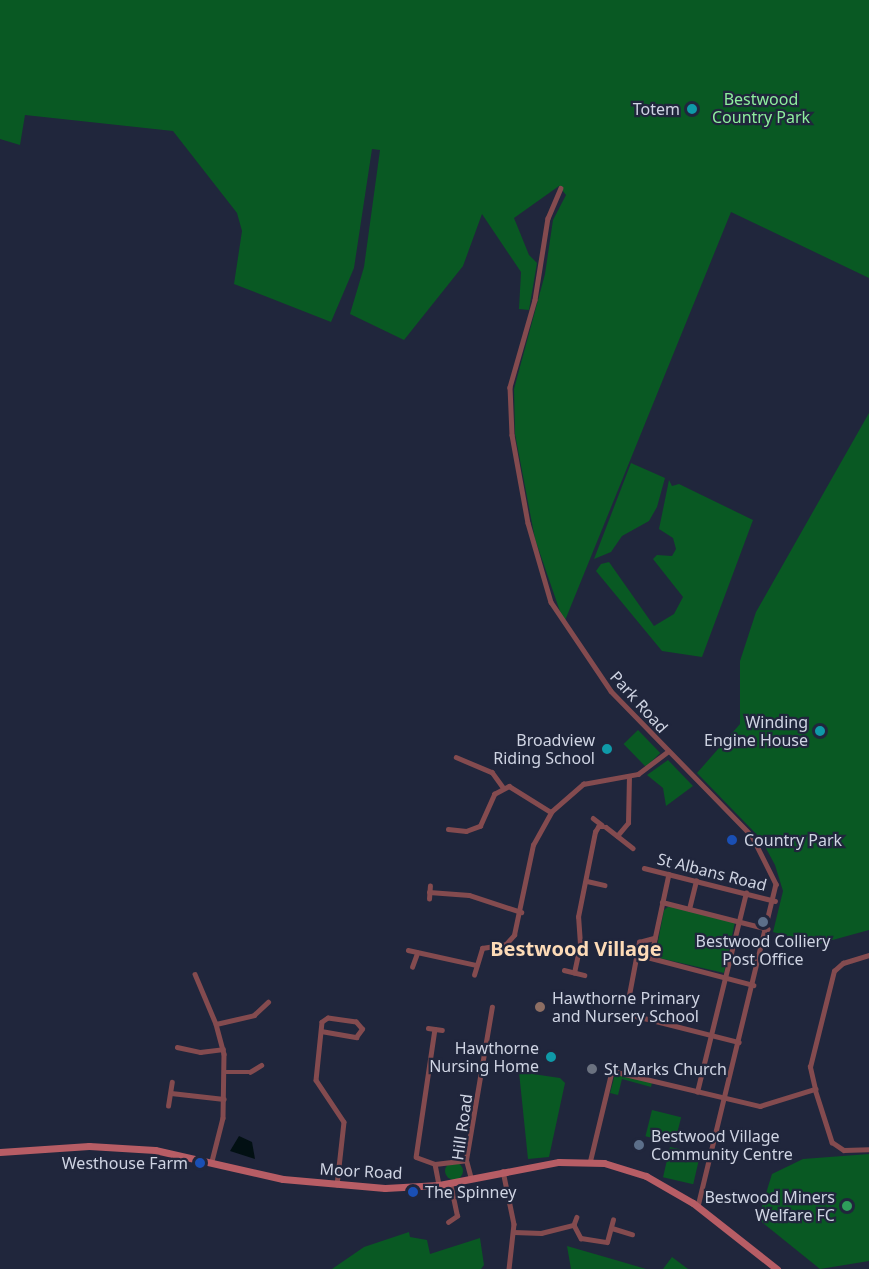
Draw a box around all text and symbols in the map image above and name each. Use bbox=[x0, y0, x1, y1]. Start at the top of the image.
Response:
park label: Bestwood Country Park bbox=[712, 89, 810, 127]
place label: Totem bbox=[633, 99, 680, 119]
marker: Totem bbox=[685, 102, 699, 116]
street label: Park Road bbox=[606, 667, 672, 737]
place label: Winding Engine House bbox=[704, 712, 808, 750]
marker: Winding Engine House bbox=[813, 724, 827, 738]
place label: Broadview Riding School bbox=[493, 730, 595, 768]
marker: Broadview Riding School bbox=[600, 742, 614, 756]
place label: Country Park bbox=[744, 830, 842, 850]
marker: Country Park bbox=[725, 833, 739, 847]
street label: St Albans Road bbox=[655, 849, 769, 895]
marker: Bestwood Colliery Post Office bbox=[756, 915, 770, 929]
place label: Bestwood Colliery Post Office bbox=[696, 931, 830, 969]
district label: Bestwood Village bbox=[490, 936, 662, 960]
place label: Hawthorne Primary and Nursery School bbox=[552, 988, 700, 1026]
marker: Hawthorne Primary and Nursery School bbox=[533, 1000, 547, 1014]
place label: Hawthorne Nursing Home bbox=[429, 1038, 539, 1076]
marker: Hawthorne Nursing Home bbox=[544, 1050, 558, 1064]
place label: St Marks Church bbox=[604, 1059, 727, 1079]
marker: St Marks Church bbox=[585, 1062, 599, 1076]
street label: Hill Road bbox=[448, 1093, 476, 1161]
place label: Bestwood Village Community Centre bbox=[651, 1126, 793, 1164]
marker: Bestwood Village Community Centre bbox=[632, 1138, 646, 1152]
place label: Westhouse Farm bbox=[62, 1153, 188, 1173]
marker: Westhouse Farm bbox=[193, 1156, 207, 1170]
street label: Moor Road bbox=[319, 1159, 403, 1183]
place label: The Spinney bbox=[425, 1182, 516, 1202]
marker: The Spinney bbox=[406, 1185, 420, 1199]
place label: Bestwood Miners Welfare FC bbox=[704, 1187, 835, 1225]
marker: Bestwood Miners Welfare FC bbox=[840, 1199, 854, 1213]

